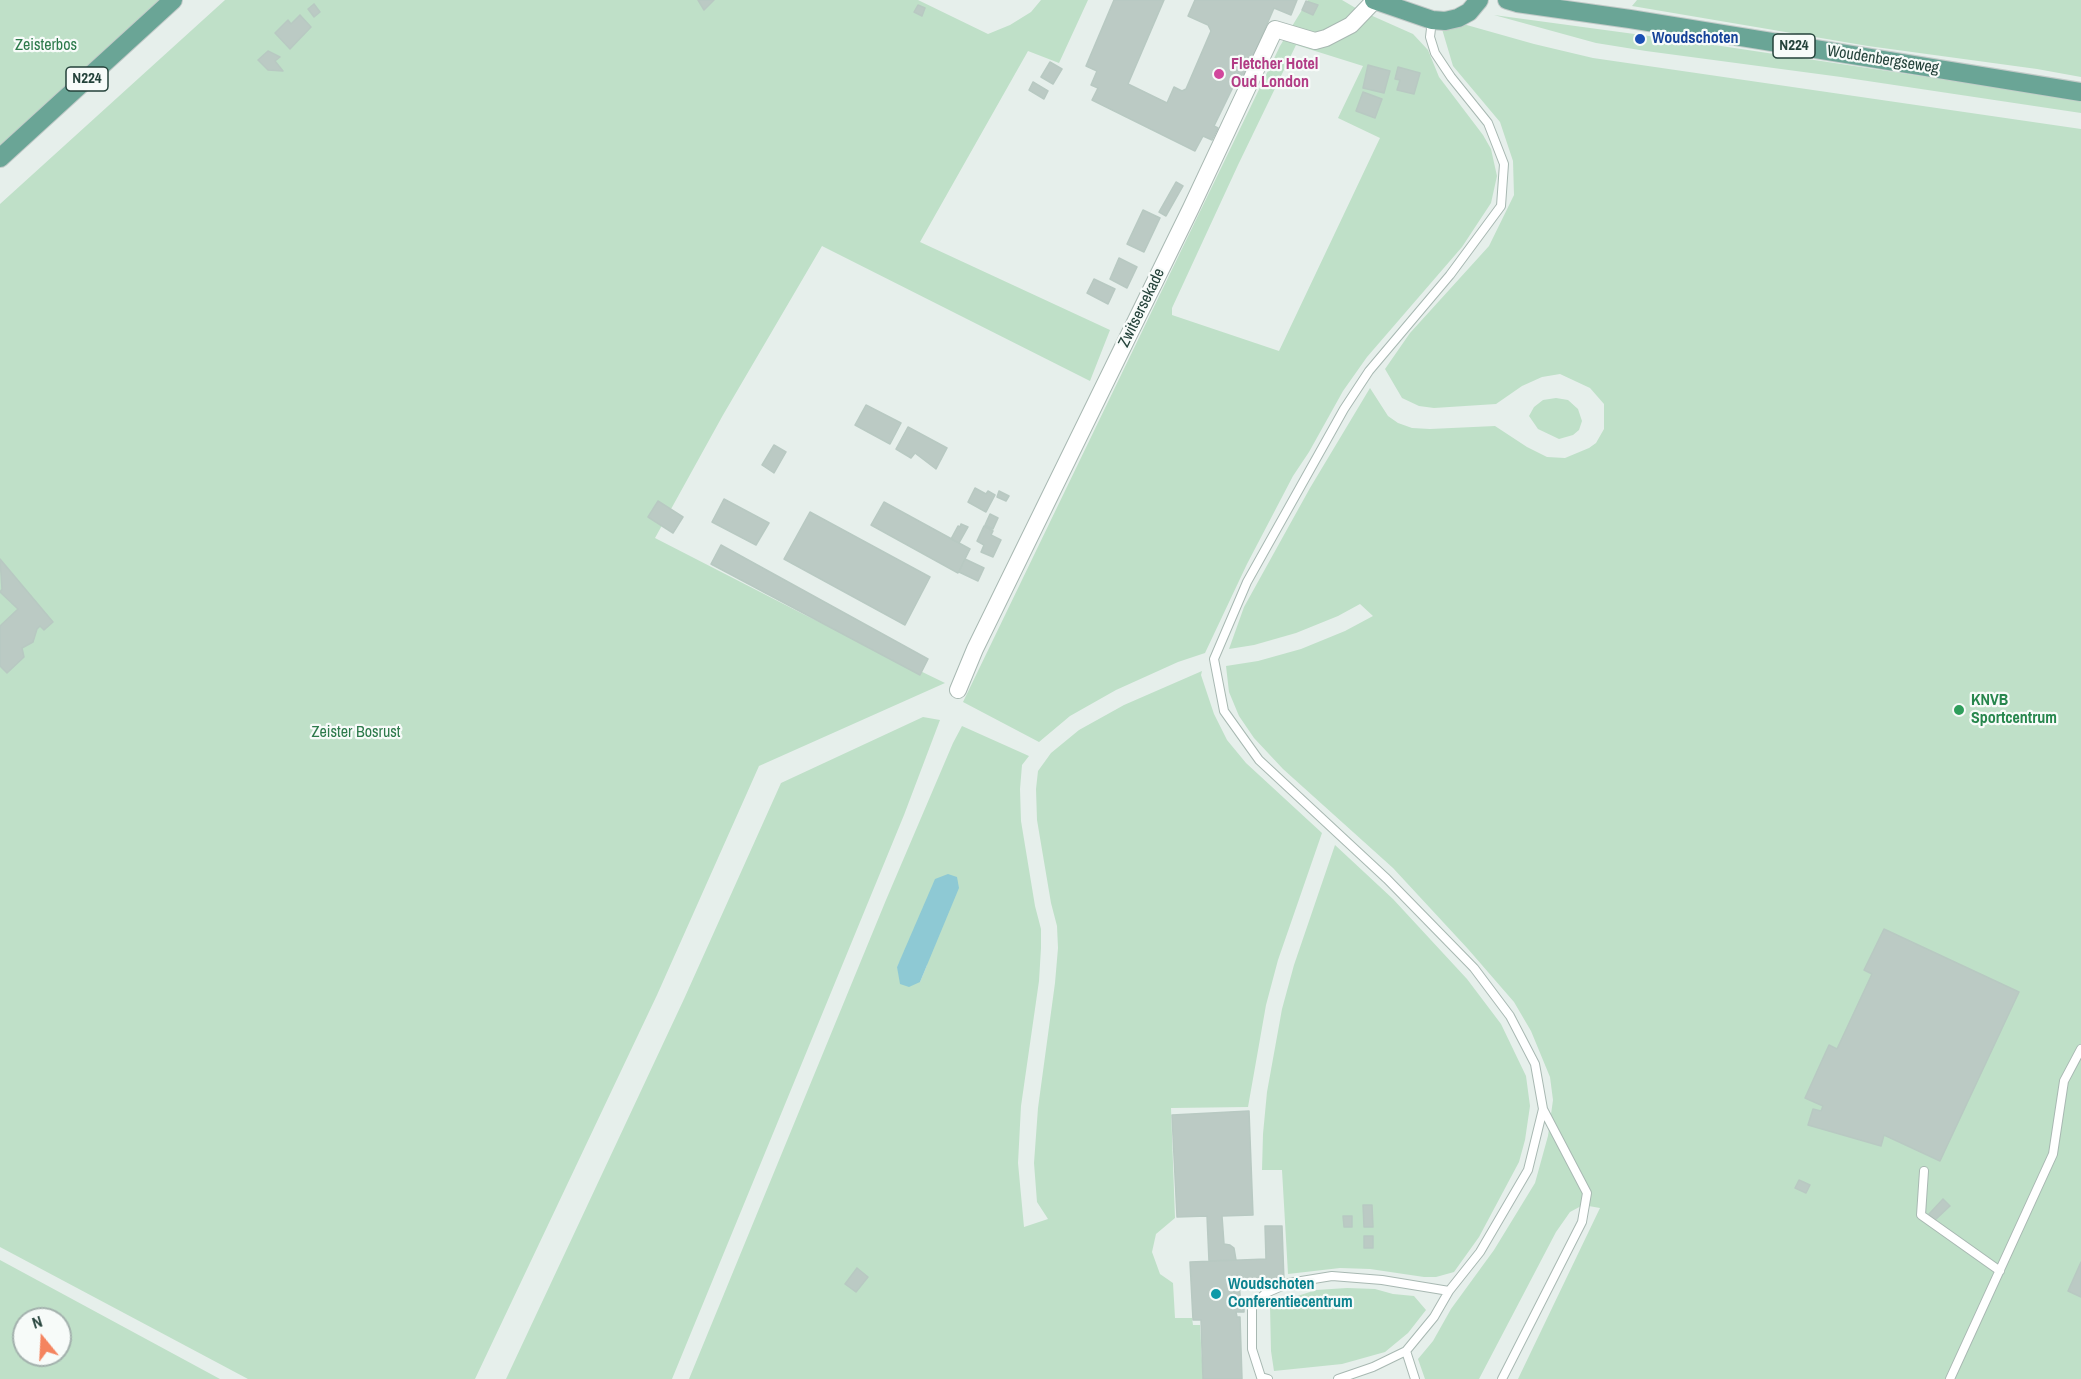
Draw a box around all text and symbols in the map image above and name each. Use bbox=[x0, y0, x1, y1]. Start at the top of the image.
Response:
place label: Woudschoten bbox=[1652, 29, 1739, 49]
marker: Woudschoten bbox=[1633, 32, 1647, 46]
road number: N224 bbox=[1773, 34, 1815, 58]
park label: Zeisterbos bbox=[15, 36, 77, 56]
street label: Woudenbergseweg bbox=[1826, 42, 1940, 78]
place label: Fletcher Hotel Oud London bbox=[1231, 55, 1318, 93]
road number: N224 bbox=[66, 67, 108, 91]
marker: Fletcher Hotel Oud London bbox=[1212, 67, 1226, 81]
street label: Zwitsersekade bbox=[1115, 265, 1169, 351]
place label: KNVB Sportcentrum bbox=[1971, 691, 2057, 729]
marker: KNVB Sportcentrum bbox=[1952, 703, 1966, 717]
park label: Zeister Bosrust bbox=[312, 723, 400, 743]
place label: Woudschoten Conferentiecentrum bbox=[1228, 1275, 1353, 1313]
marker: Woudschoten Conferentiecentrum bbox=[1209, 1287, 1223, 1301]
north arrow bbox=[12, 1307, 72, 1367]
text: N bbox=[29, 1310, 45, 1334]

